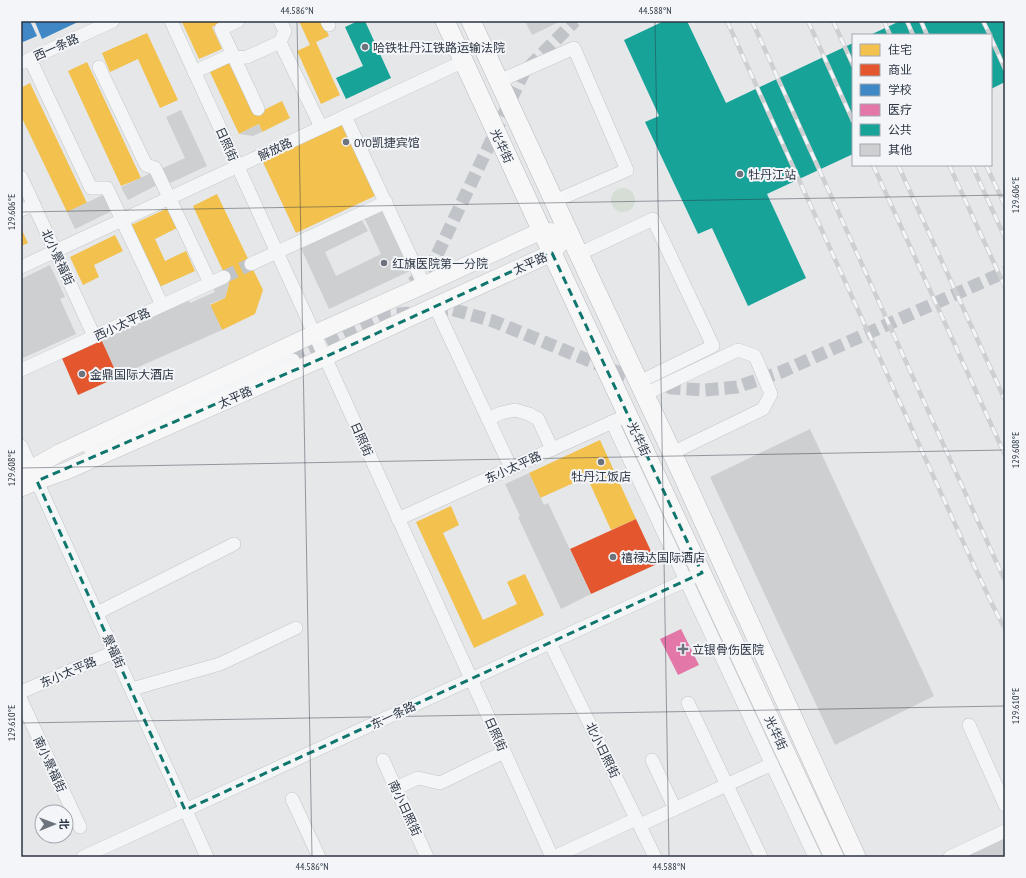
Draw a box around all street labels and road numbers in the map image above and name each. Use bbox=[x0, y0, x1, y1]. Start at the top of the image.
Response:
street label: 西一条路 bbox=[31, 30, 81, 64]
street label: 日照街 bbox=[213, 124, 241, 164]
street label: 光华街 bbox=[488, 127, 516, 165]
street label: 解放路 bbox=[256, 135, 294, 163]
street label: 北小景福街 bbox=[39, 227, 77, 287]
street label: 太平路 bbox=[510, 249, 550, 277]
street label: 西小太平路 bbox=[92, 305, 152, 343]
street label: 太平路 bbox=[215, 383, 255, 411]
street label: 日照街 bbox=[348, 419, 376, 459]
street label: 光华街 bbox=[625, 420, 653, 458]
street label: 东小太平路 bbox=[483, 448, 543, 486]
street label: 景福街 bbox=[100, 631, 128, 671]
street label: 东小太平路 bbox=[37, 653, 99, 691]
street label: 东一条路 bbox=[368, 698, 418, 732]
street label: 日照街 bbox=[482, 714, 510, 754]
street label: 光华街 bbox=[762, 714, 790, 752]
street label: 北小日照街 bbox=[583, 720, 623, 780]
street label: 南小景福街 bbox=[31, 734, 69, 794]
street label: 南小日照街 bbox=[386, 778, 424, 838]

